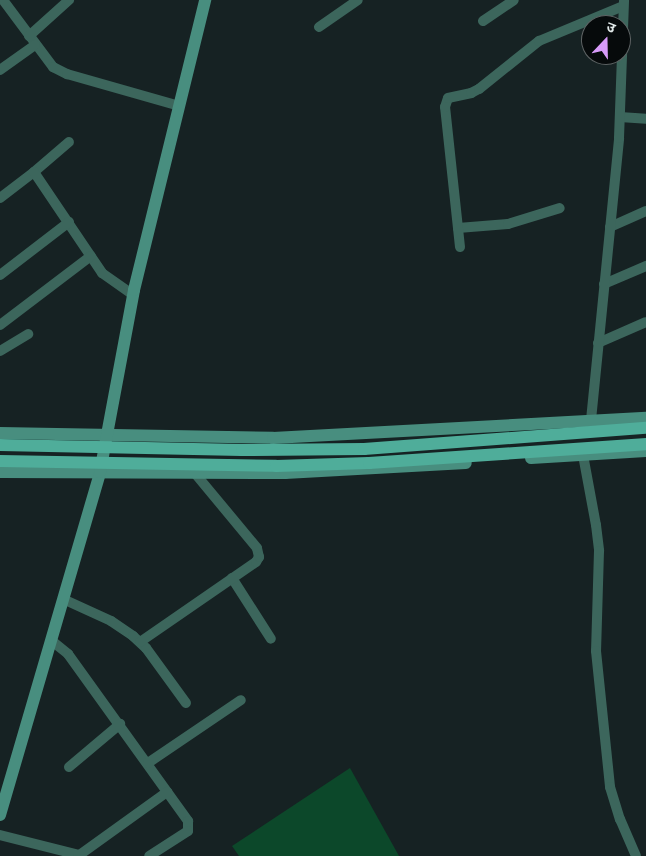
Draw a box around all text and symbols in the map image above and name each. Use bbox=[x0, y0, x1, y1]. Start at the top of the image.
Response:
north arrow bbox=[581, 15, 631, 65]
text: उ bbox=[604, 17, 618, 37]

